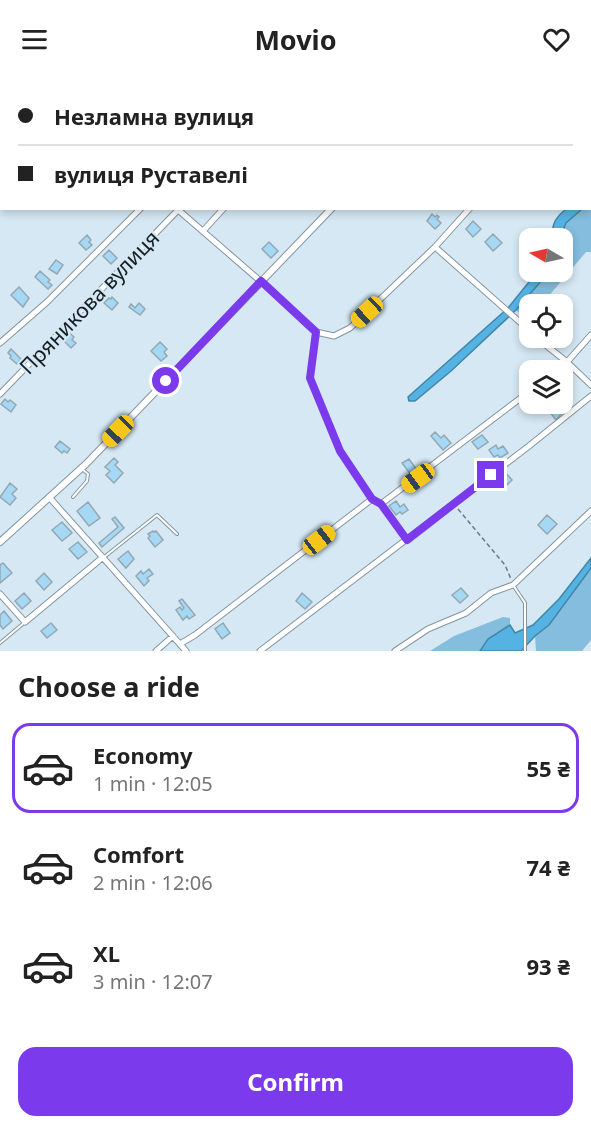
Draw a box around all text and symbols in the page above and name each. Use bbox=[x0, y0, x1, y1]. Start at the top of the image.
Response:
text: Movio bbox=[254, 21, 337, 58]
icon: menu bbox=[18, 23, 51, 56]
icon: heart bbox=[540, 23, 573, 56]
text: Незламна вулиця bbox=[54, 101, 254, 131]
text: вулиця Руставелі bbox=[54, 159, 248, 189]
street label: Пряникова вулиця bbox=[13, 224, 165, 380]
north arrow bbox=[519, 228, 573, 282]
map controls bbox=[519, 228, 573, 414]
car bbox=[348, 293, 386, 331]
button: locate bbox=[519, 294, 573, 348]
button: layers bbox=[519, 360, 573, 414]
route start bbox=[152, 367, 179, 394]
car bbox=[99, 412, 137, 450]
car bbox=[398, 460, 438, 496]
route end bbox=[477, 461, 504, 488]
car bbox=[299, 522, 339, 558]
text: Choose a ride bbox=[18, 668, 200, 705]
text: Economy bbox=[93, 740, 192, 770]
icon: car bbox=[21, 741, 75, 795]
text: 55 ₴ bbox=[527, 753, 570, 783]
text: 1 min · 12:05 bbox=[93, 770, 213, 797]
text: Comfort bbox=[93, 839, 184, 869]
icon: car bbox=[21, 840, 75, 894]
text: 74 ₴ bbox=[527, 852, 570, 882]
text: 2 min · 12:06 bbox=[93, 869, 213, 896]
text: XL bbox=[93, 938, 120, 968]
icon: car bbox=[21, 939, 75, 993]
text: 93 ₴ bbox=[527, 951, 570, 981]
text: 3 min · 12:07 bbox=[93, 968, 213, 995]
button: Confirm bbox=[18, 1047, 573, 1116]

